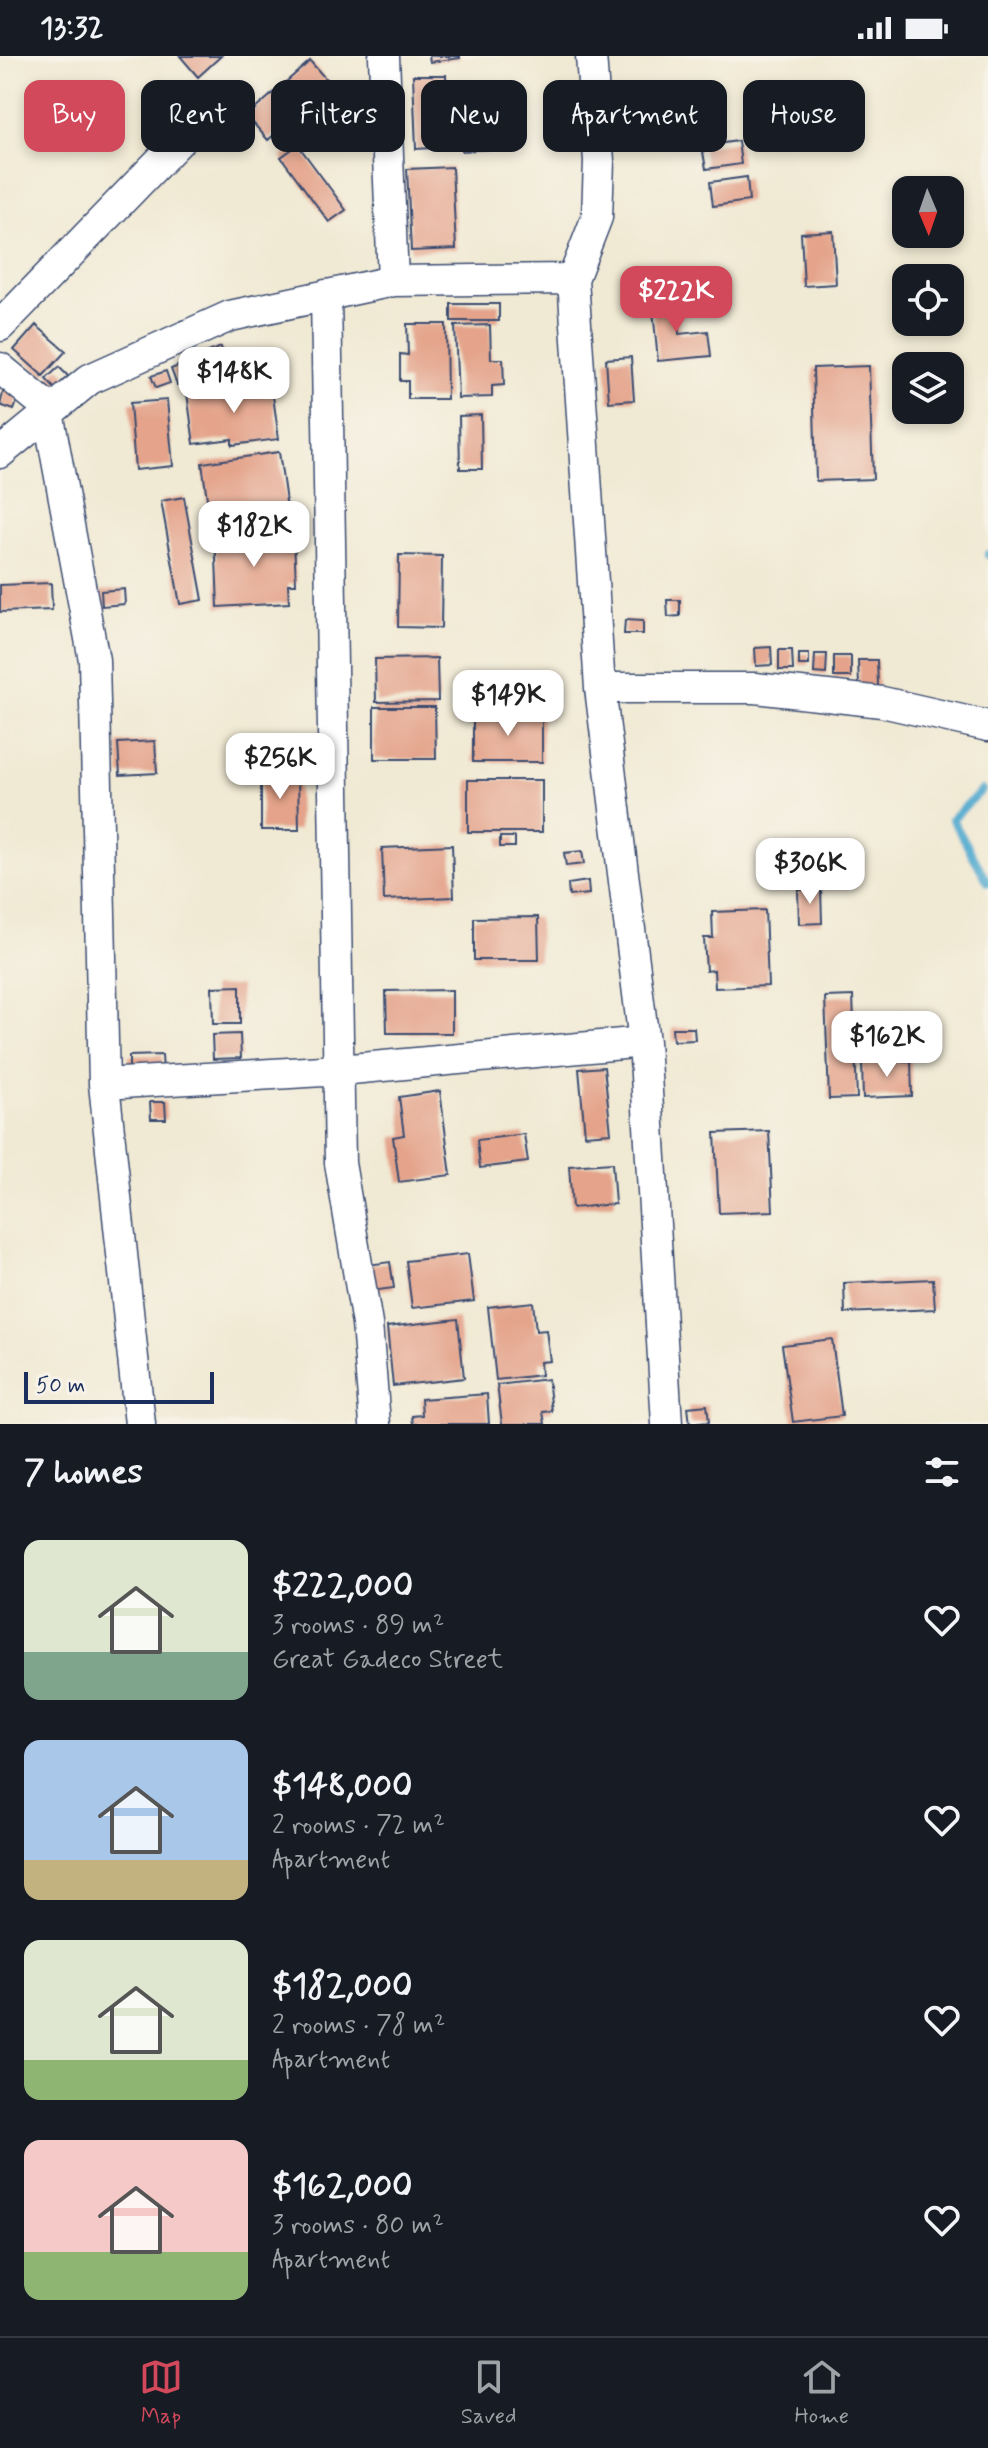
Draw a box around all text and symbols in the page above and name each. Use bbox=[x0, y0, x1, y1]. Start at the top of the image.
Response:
text: 13:32 bbox=[40, 9, 104, 48]
chip: Buy bbox=[24, 80, 125, 152]
chip: Rent bbox=[141, 80, 255, 152]
chip: Filters bbox=[271, 80, 405, 152]
chip: New bbox=[421, 80, 527, 152]
chip: Apartment bbox=[543, 80, 727, 152]
chip: House bbox=[743, 80, 865, 152]
north arrow bbox=[892, 176, 964, 248]
map controls bbox=[892, 176, 964, 424]
button: locate bbox=[892, 264, 964, 336]
pin: $222K bbox=[620, 266, 732, 334]
text: $222K bbox=[638, 275, 714, 309]
pin: $148K bbox=[178, 347, 290, 415]
button: layers bbox=[892, 352, 964, 424]
text: $148K bbox=[196, 356, 272, 390]
pin: $182K bbox=[198, 501, 310, 569]
text: $182K bbox=[216, 510, 292, 544]
pin: $149K bbox=[452, 670, 564, 738]
text: $149K bbox=[471, 679, 545, 713]
pin: $256K bbox=[224, 733, 336, 801]
text: $256K bbox=[244, 742, 316, 776]
pin: $306K bbox=[754, 838, 866, 906]
text: $306K bbox=[774, 847, 846, 881]
pin: $162K bbox=[831, 1011, 943, 1079]
text: $162K bbox=[849, 1020, 925, 1054]
scale bar bbox=[24, 1368, 214, 1404]
text: 50 m bbox=[36, 1372, 85, 1400]
text: 7 homes bbox=[24, 1450, 143, 1495]
icon: filters bbox=[920, 1450, 964, 1494]
text: $222,000 bbox=[272, 1564, 413, 1609]
icon: home bbox=[88, 1572, 184, 1668]
icon: heart bbox=[920, 1598, 964, 1642]
text: 3 rooms · 89 m² bbox=[272, 1609, 444, 1643]
text: Great Gadeco Street bbox=[272, 1643, 503, 1677]
text: $148,000 bbox=[272, 1764, 412, 1809]
icon: home bbox=[88, 1772, 184, 1868]
icon: heart bbox=[920, 1798, 964, 1842]
text: 2 rooms · 72 m² bbox=[272, 1809, 445, 1843]
text: Apartment bbox=[272, 1843, 390, 1877]
text: $182,000 bbox=[272, 1964, 412, 2009]
icon: home bbox=[88, 1972, 184, 2068]
icon: heart bbox=[920, 1998, 964, 2042]
text: 2 rooms · 78 m² bbox=[272, 2009, 445, 2043]
text: Apartment bbox=[272, 2043, 390, 2077]
text: $162,000 bbox=[272, 2164, 413, 2209]
icon: home bbox=[88, 2172, 184, 2268]
icon: heart bbox=[920, 2198, 964, 2242]
text: 3 rooms · 80 m² bbox=[272, 2209, 444, 2243]
text: Apartment bbox=[272, 2243, 390, 2277]
tab: Map bbox=[139, 2355, 183, 2431]
tab: Saved bbox=[461, 2355, 516, 2431]
tab: Home bbox=[794, 2355, 849, 2431]

